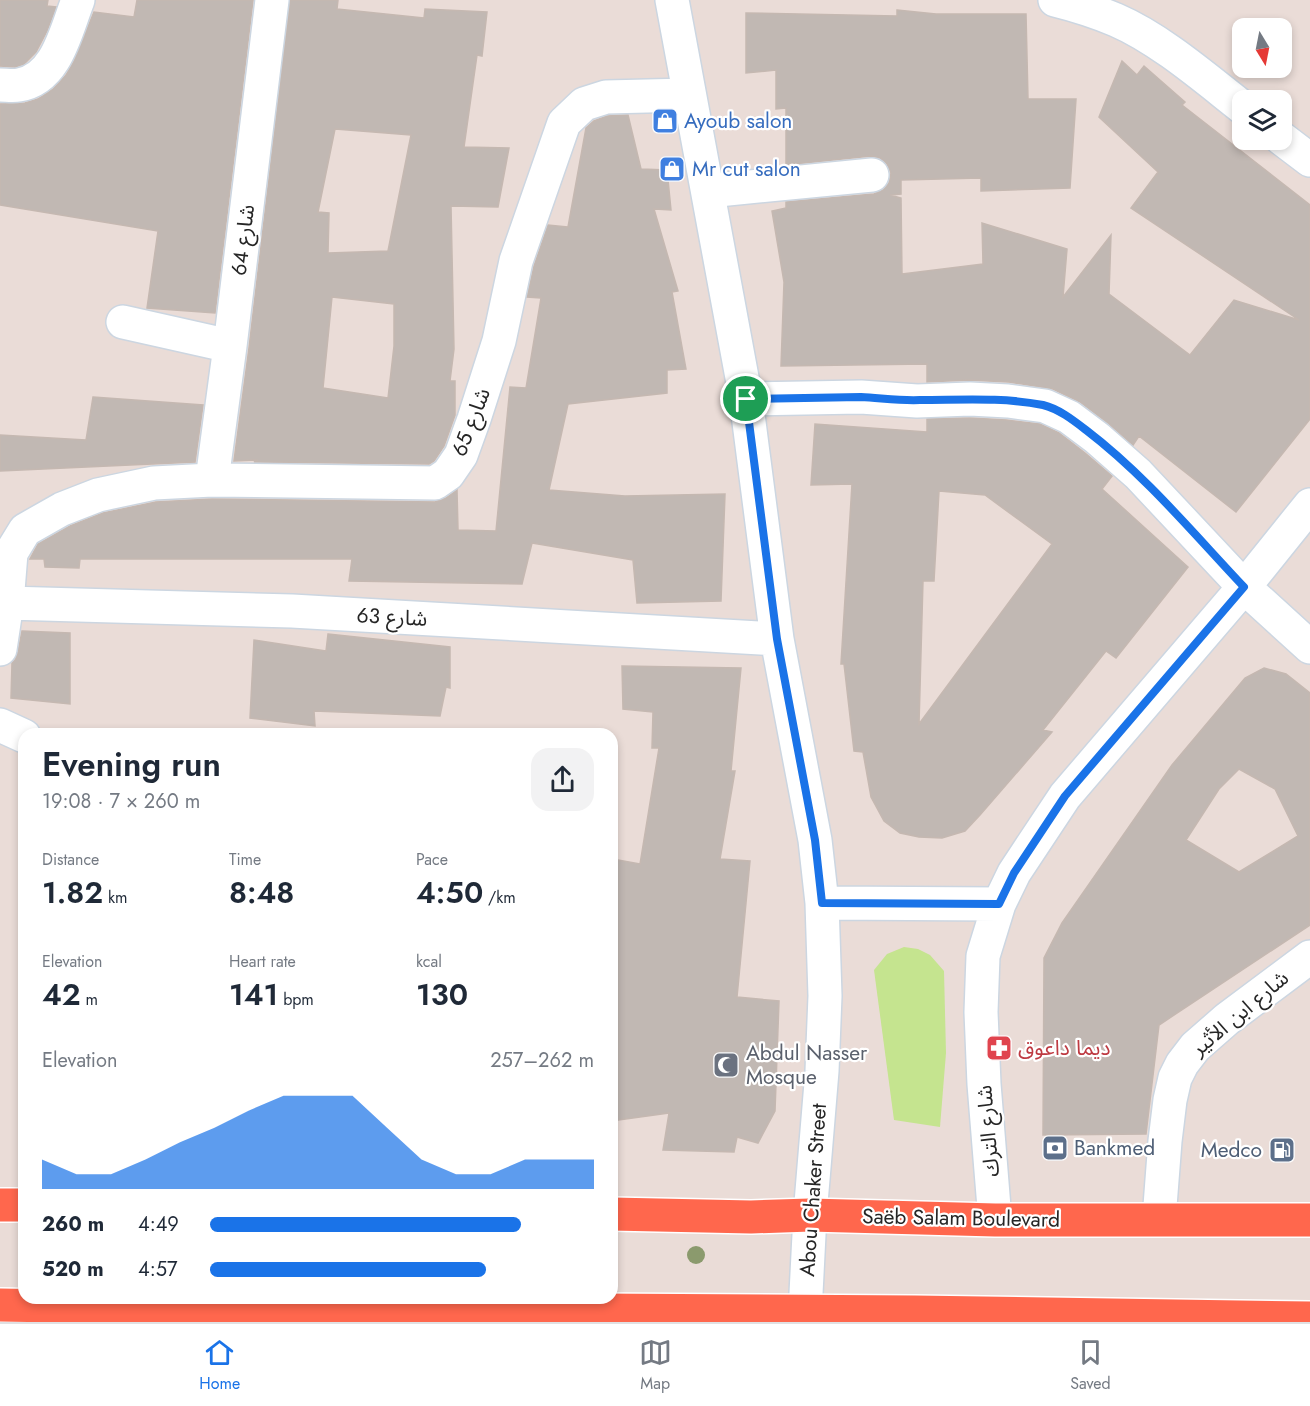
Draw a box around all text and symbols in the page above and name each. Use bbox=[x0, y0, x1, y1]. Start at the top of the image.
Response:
north arrow bbox=[1232, 18, 1292, 78]
map controls bbox=[1232, 18, 1292, 150]
button: layers bbox=[1232, 90, 1292, 150]
shop icon: Ayoub salon bbox=[650, 106, 680, 136]
place label: Ayoub salon bbox=[684, 106, 792, 136]
shop icon: Mr cut salon bbox=[657, 154, 687, 184]
place label: Mr cut salon bbox=[692, 154, 801, 184]
street label: شارع 64 bbox=[224, 203, 262, 277]
pin bbox=[720, 373, 771, 424]
icon: arrive bbox=[729, 382, 762, 415]
street label: شارع 65 bbox=[444, 383, 498, 461]
street label: شارع 63 bbox=[356, 600, 428, 634]
text: Evening run bbox=[42, 741, 221, 788]
button: share bbox=[531, 748, 594, 811]
text: 19:08 · 7 × 260 m bbox=[42, 787, 200, 816]
text: Distance bbox=[42, 848, 99, 871]
text: Time bbox=[229, 848, 261, 871]
text: Pace bbox=[416, 848, 448, 871]
text: 1.82 bbox=[42, 871, 103, 914]
text: 8:48 bbox=[229, 871, 294, 914]
text: 4:50 bbox=[416, 871, 483, 914]
text: km bbox=[103, 886, 127, 909]
text: /km bbox=[483, 886, 516, 909]
text: Elevation bbox=[42, 950, 102, 973]
text: Heart rate bbox=[229, 950, 296, 973]
text: kcal bbox=[416, 950, 442, 973]
street label: شارع ابن الأثير bbox=[1184, 963, 1295, 1063]
text: 42 bbox=[42, 973, 81, 1016]
text: 141 bbox=[229, 973, 278, 1016]
text: 130 bbox=[416, 973, 468, 1016]
text: m bbox=[81, 988, 98, 1011]
text: bpm bbox=[278, 988, 314, 1011]
pharmacy icon: ديما داعوق bbox=[984, 1033, 1014, 1063]
place label: ديما داعوق bbox=[1018, 1033, 1111, 1063]
place label: Abdul Nasser Mosque bbox=[746, 1038, 868, 1092]
text: Elevation bbox=[42, 1046, 117, 1075]
text: 257–262 m bbox=[490, 1046, 594, 1075]
mosque icon: Abdul Nasser Mosque bbox=[711, 1050, 741, 1080]
street label: شارع الترك bbox=[969, 1084, 1007, 1178]
street label: Abou Chaker Street bbox=[792, 1102, 834, 1278]
bank icon: Bankmed bbox=[1040, 1133, 1070, 1163]
place label: Bankmed bbox=[1074, 1133, 1155, 1163]
place label: Medco bbox=[1201, 1135, 1262, 1165]
fuel station icon: Medco bbox=[1267, 1135, 1297, 1165]
street label: Saëb Salam Boulevard bbox=[862, 1201, 1060, 1235]
text: 260 m bbox=[42, 1210, 104, 1239]
text: 4:49 bbox=[138, 1210, 179, 1239]
text: 520 m bbox=[42, 1255, 104, 1284]
text: 4:57 bbox=[138, 1255, 177, 1284]
tab: Home bbox=[199, 1336, 240, 1395]
tab: Map bbox=[639, 1336, 672, 1395]
tab: Saved bbox=[1070, 1336, 1111, 1395]

